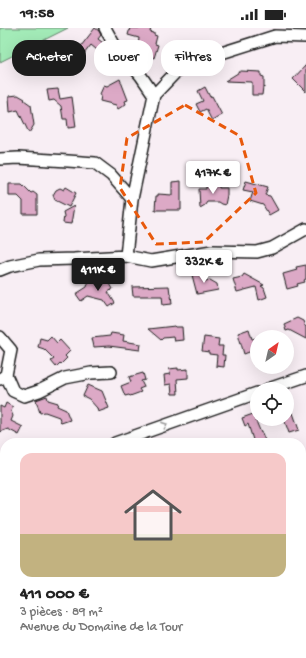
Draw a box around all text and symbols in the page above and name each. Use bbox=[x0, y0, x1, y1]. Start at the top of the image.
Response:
text: 19:58 bbox=[20, 5, 54, 23]
chip: Acheter bbox=[12, 40, 86, 76]
chip: Louer bbox=[94, 40, 153, 76]
chip: Filtres bbox=[161, 40, 225, 76]
pin: 417K € bbox=[180, 161, 246, 195]
text: 417K € bbox=[195, 166, 231, 181]
pin: 332K € bbox=[171, 250, 237, 284]
text: 332K € bbox=[185, 255, 223, 270]
pin: 411K € bbox=[65, 258, 131, 292]
text: 411K € bbox=[81, 263, 115, 278]
north arrow bbox=[250, 330, 294, 374]
map controls bbox=[250, 330, 294, 426]
button: locate bbox=[250, 382, 294, 426]
one-way arrow bbox=[162, 422, 169, 430]
icon: home bbox=[117, 479, 189, 551]
text: 411 000 € bbox=[20, 585, 89, 605]
text: 3 pièces · 89 m² bbox=[20, 605, 103, 620]
text: Avenue du Domaine de la Tour bbox=[20, 620, 182, 635]

